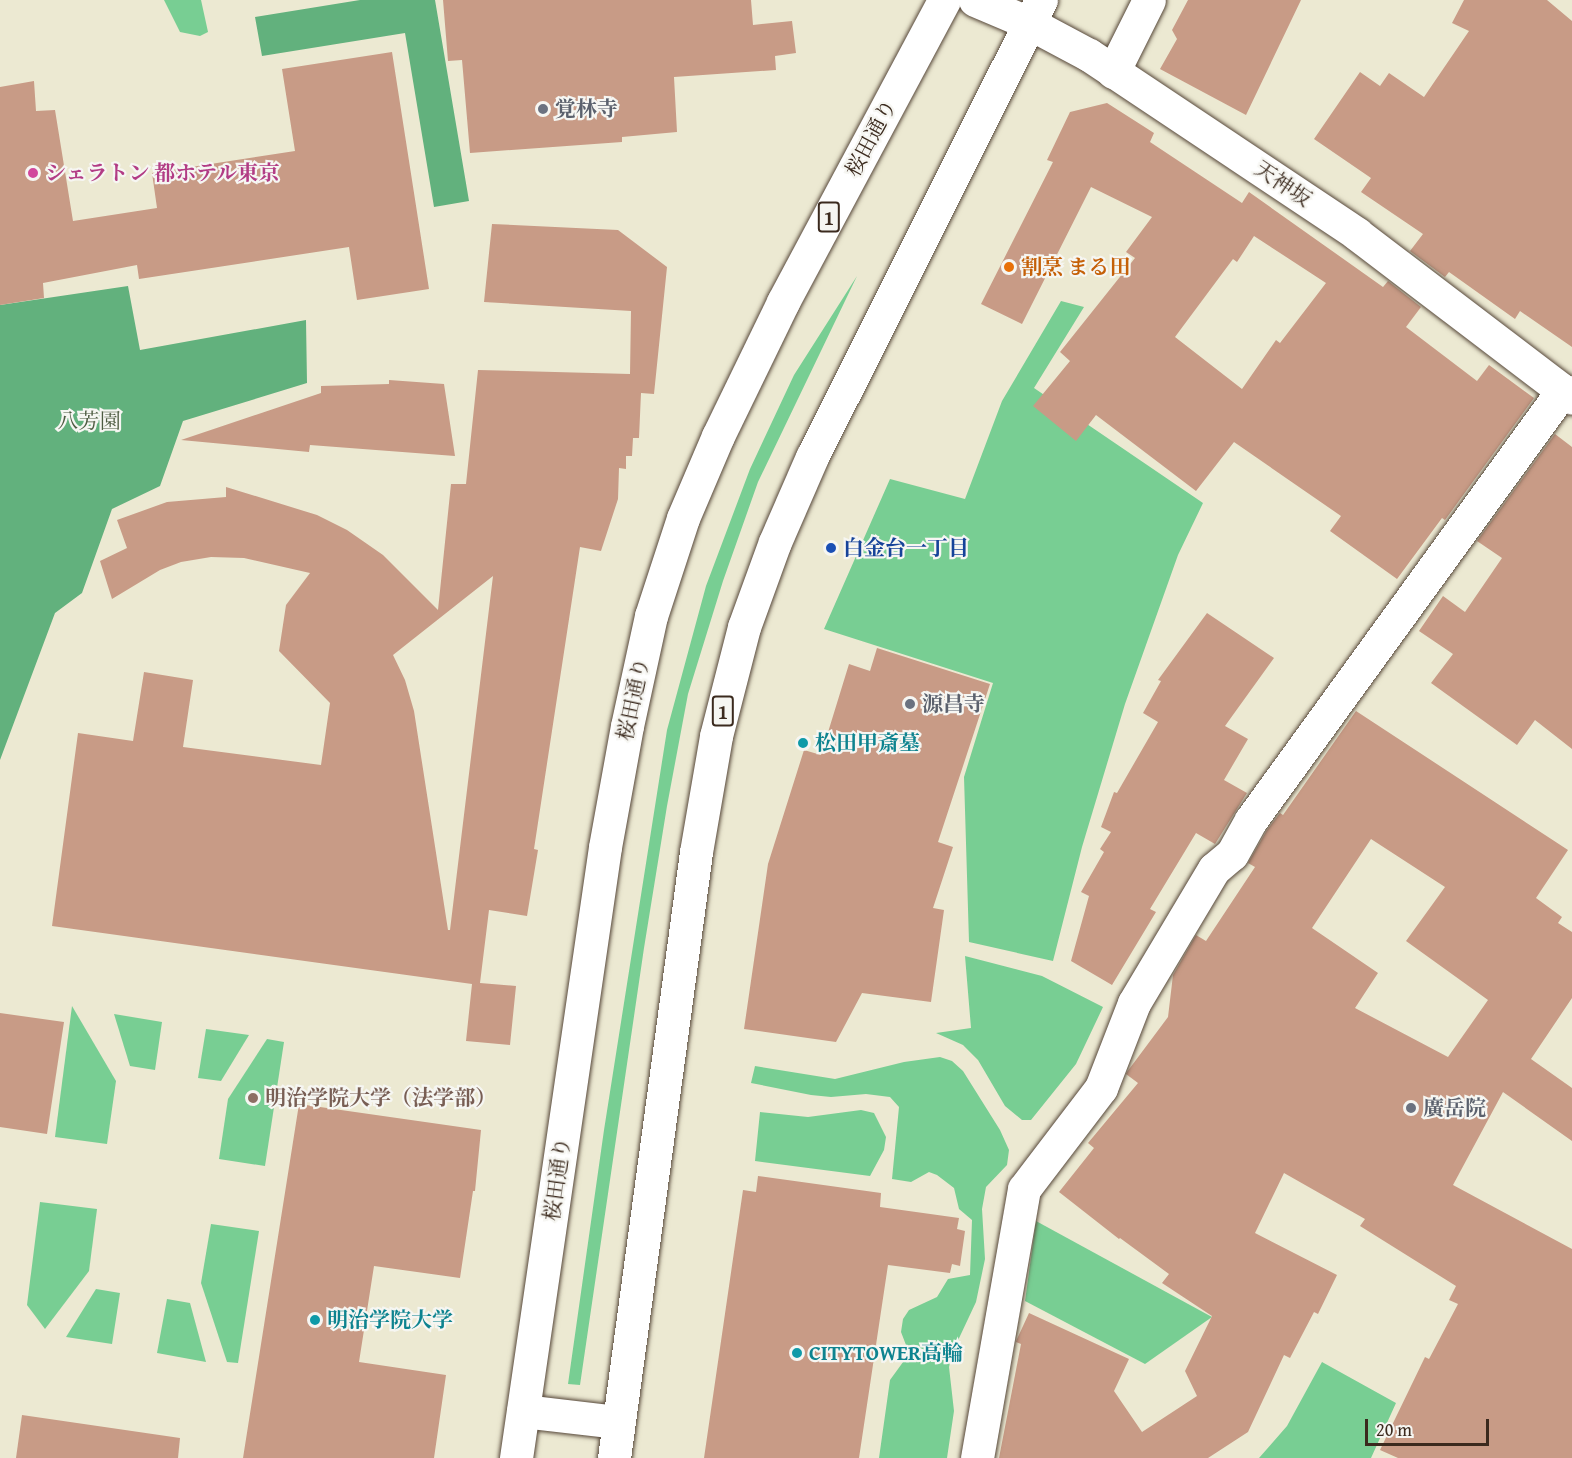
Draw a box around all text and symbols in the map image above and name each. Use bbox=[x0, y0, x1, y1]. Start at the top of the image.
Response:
street label: 桜田通り bbox=[840, 95, 902, 181]
place label: 覚林寺 bbox=[555, 96, 618, 122]
marker: 覚林寺 bbox=[536, 102, 550, 116]
street label: 天神坂 bbox=[1250, 156, 1316, 212]
place label: シェラトン 都ホテル東京 bbox=[45, 160, 281, 186]
marker: シェラトン 都ホテル東京 bbox=[26, 166, 40, 180]
road number: 1 bbox=[817, 200, 841, 234]
place label: 割烹 まる田 bbox=[1021, 254, 1131, 280]
marker: 割烹 まる田 bbox=[1002, 260, 1016, 274]
park label: 八芳園 bbox=[58, 408, 120, 434]
place label: 白金台一丁目 bbox=[843, 535, 969, 561]
marker: 白金台一丁目 bbox=[824, 541, 838, 555]
street label: 桜田通り bbox=[612, 655, 654, 743]
place label: 源昌寺 bbox=[922, 691, 985, 717]
road number: 1 bbox=[711, 694, 735, 728]
marker: 源昌寺 bbox=[903, 697, 917, 711]
place label: 松田甲斎墓 bbox=[815, 730, 920, 756]
marker: 松田甲斎墓 bbox=[796, 736, 810, 750]
place label: 明治学院大学（法学部） bbox=[265, 1085, 496, 1111]
marker: 明治学院大学（法学部） bbox=[246, 1091, 260, 1105]
place label: 廣岳院 bbox=[1423, 1095, 1486, 1121]
marker: 廣岳院 bbox=[1404, 1101, 1418, 1115]
street label: 桜田通り bbox=[539, 1136, 575, 1222]
place label: 明治学院大学 bbox=[327, 1307, 453, 1333]
marker: 明治学院大学 bbox=[308, 1313, 322, 1327]
place label: CITYTOWER高輪 bbox=[809, 1340, 963, 1366]
marker: CITYTOWER高輪 bbox=[790, 1346, 804, 1360]
scale bar bbox=[1368, 1407, 1492, 1445]
text: 20 m bbox=[1376, 1416, 1412, 1443]

